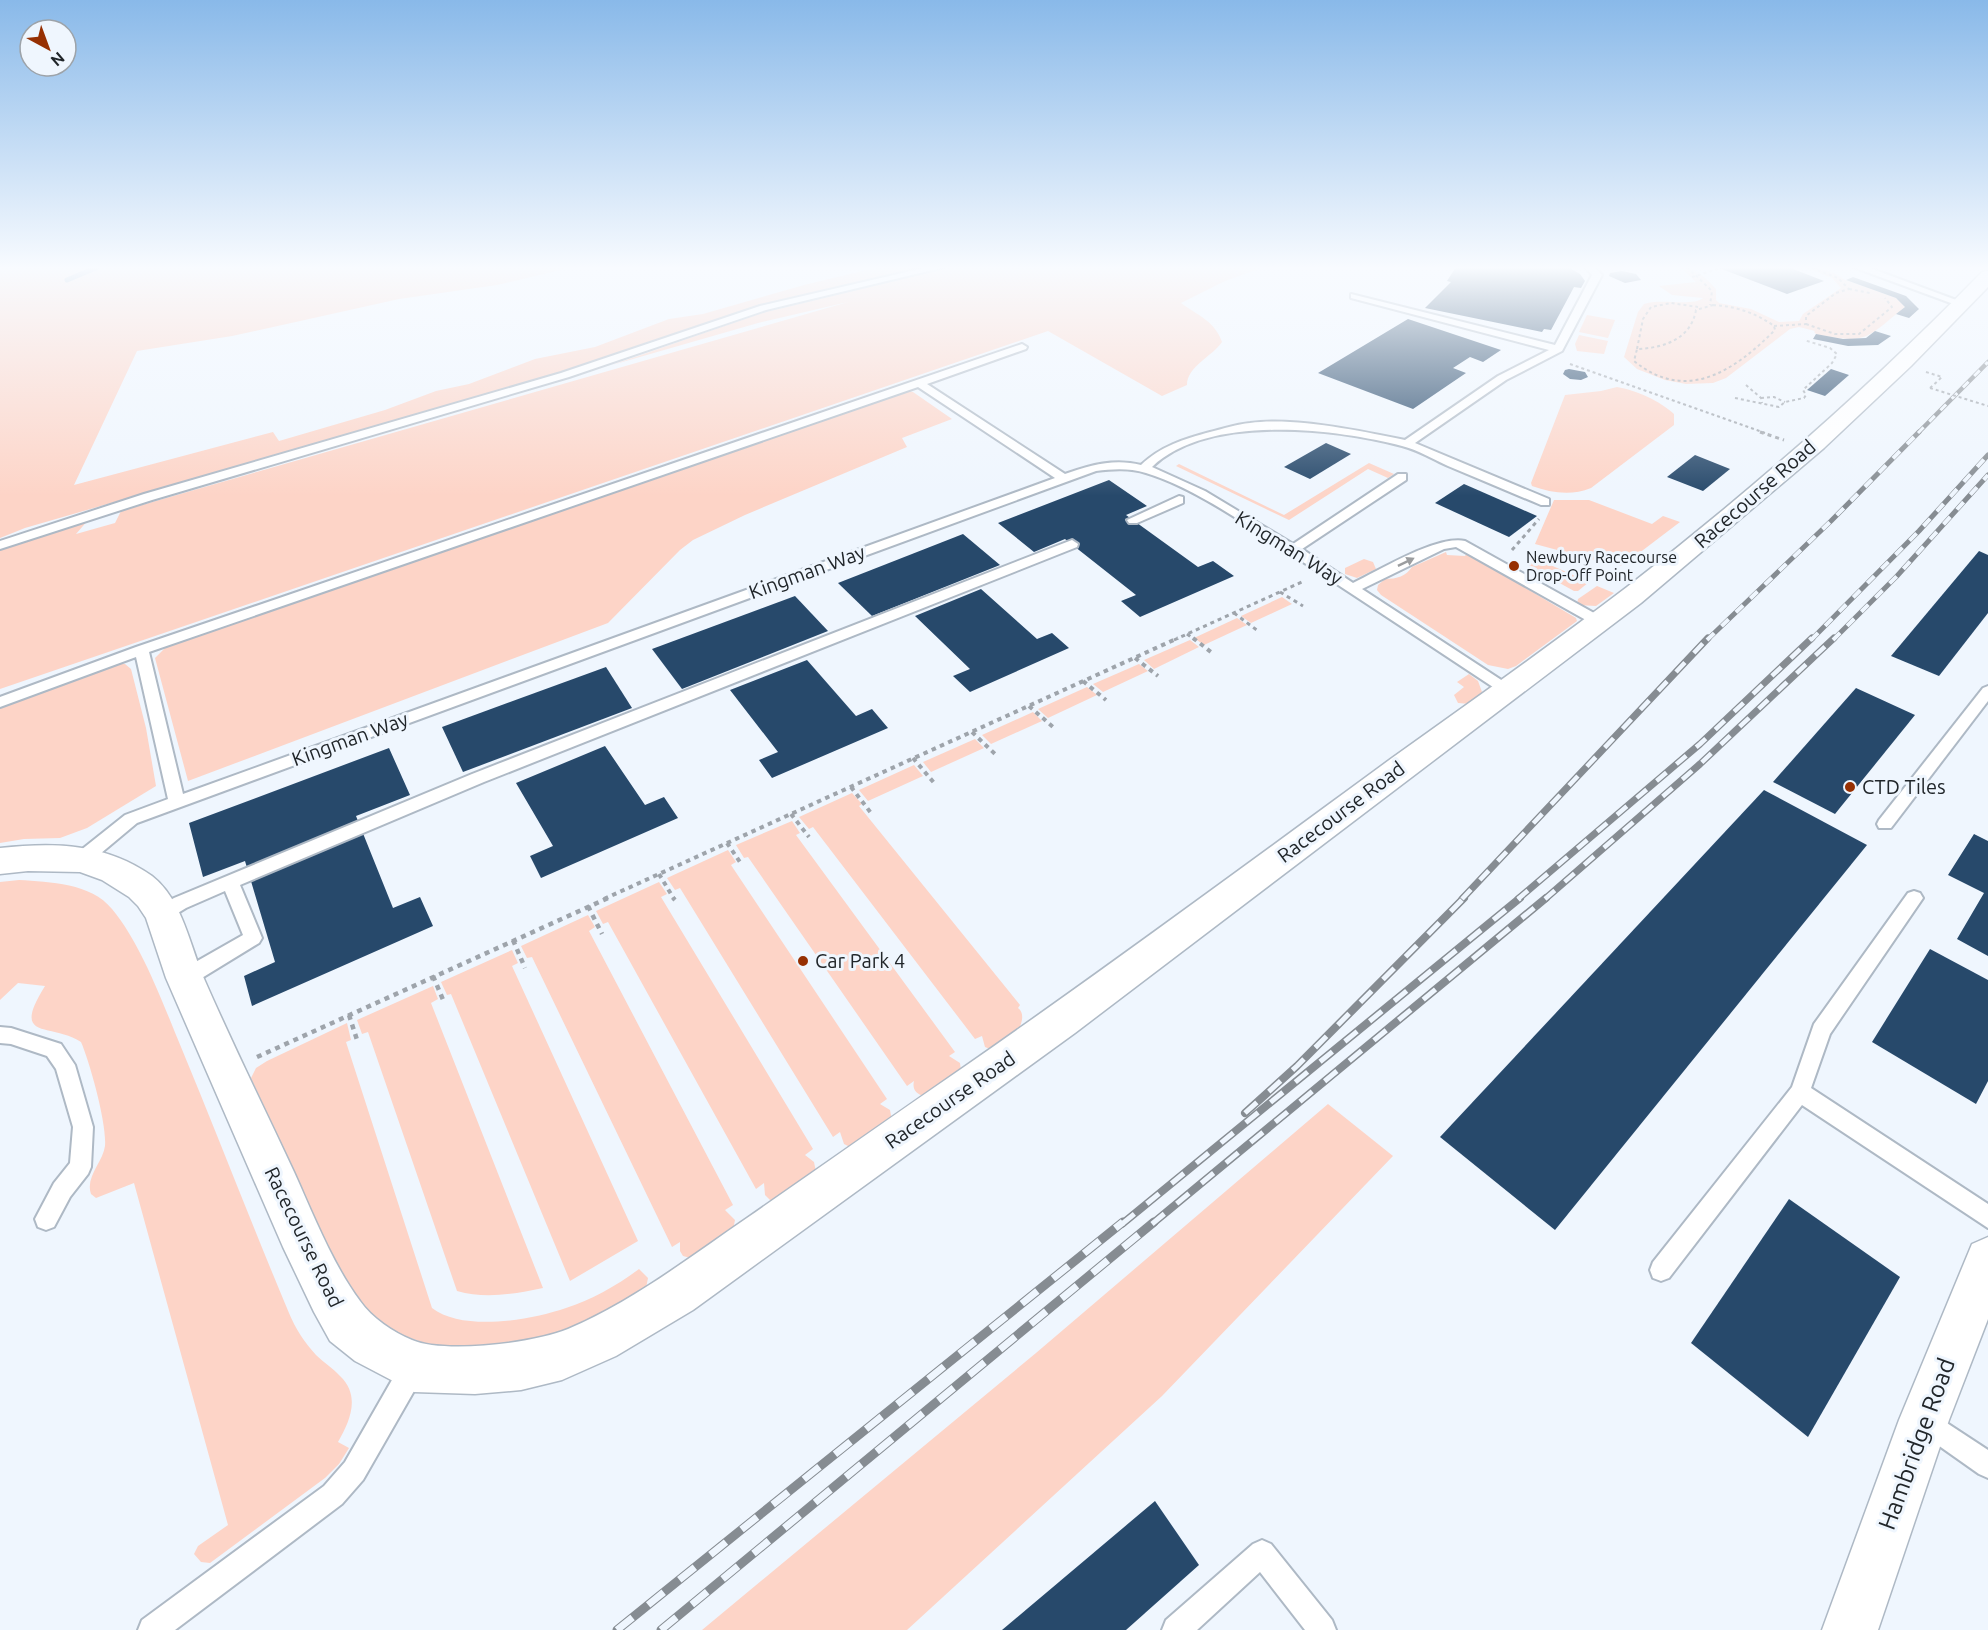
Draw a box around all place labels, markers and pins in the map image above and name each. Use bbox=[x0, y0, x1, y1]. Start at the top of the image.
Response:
place label: Newbury Racecourse Drop-Off Point bbox=[1526, 548, 1677, 584]
marker: Newbury Racecourse Drop-Off Point bbox=[1507, 559, 1521, 573]
place label: CTD Tiles bbox=[1862, 775, 1946, 798]
marker: CTD Tiles bbox=[1843, 780, 1857, 794]
place label: Car Park 4 bbox=[815, 949, 905, 972]
marker: Car Park 4 bbox=[796, 954, 810, 968]

